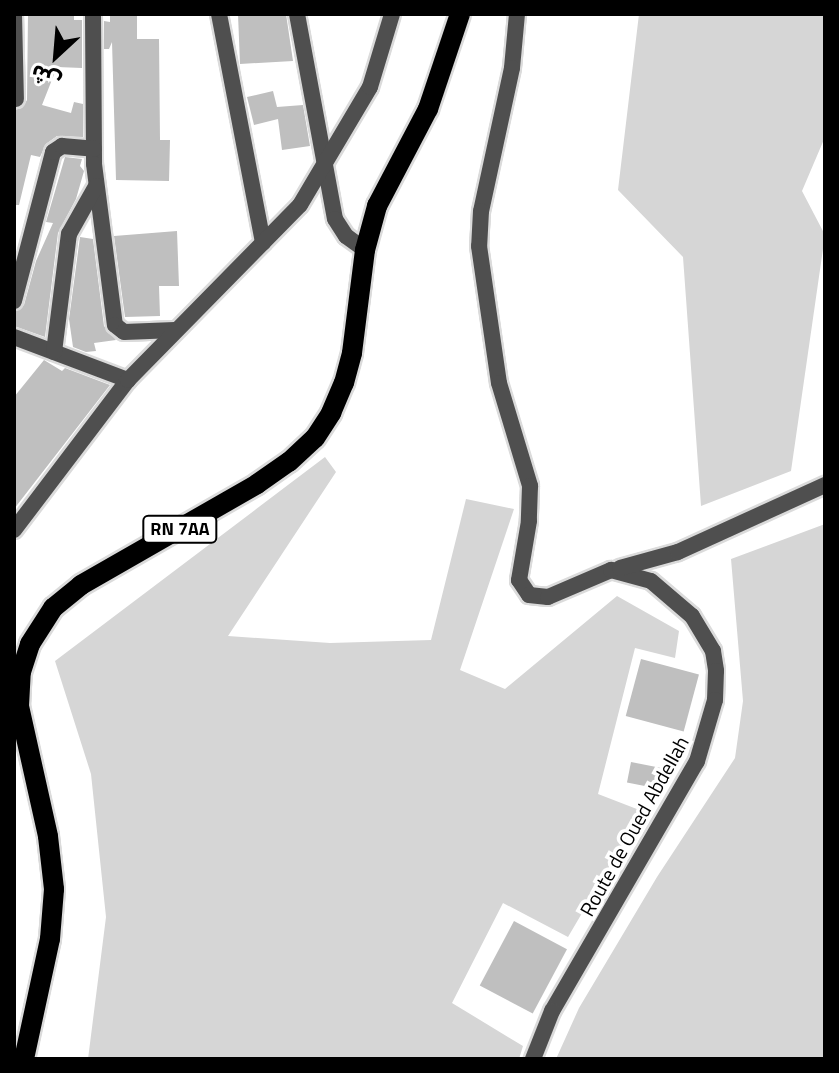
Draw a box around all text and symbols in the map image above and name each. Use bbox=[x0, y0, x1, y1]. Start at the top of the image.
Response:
north arrow bbox=[16, 16, 96, 96]
text: ش bbox=[24, 56, 66, 99]
road number: RN 7AA bbox=[142, 515, 218, 543]
street label: Route de Oued Abdellah bbox=[575, 732, 693, 920]

